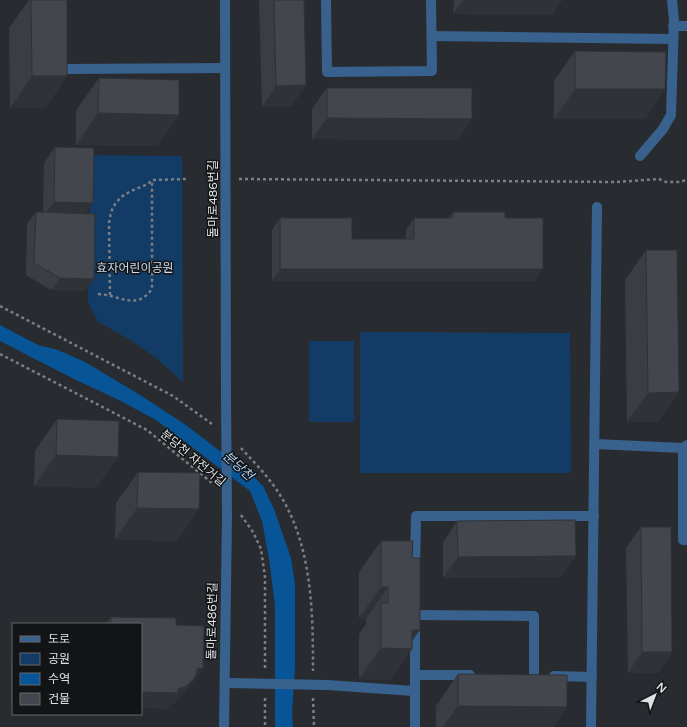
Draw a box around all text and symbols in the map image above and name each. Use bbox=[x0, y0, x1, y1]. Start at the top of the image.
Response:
street label: 돌마로486번길 bbox=[206, 160, 220, 238]
park label: 효자어린이공원 bbox=[96, 261, 174, 275]
street label: 분당천 자전거길 bbox=[158, 427, 228, 489]
water label: 분당천 bbox=[219, 448, 257, 485]
street label: 돌마로486번길 bbox=[204, 582, 220, 660]
legend bbox=[12, 623, 142, 715]
text: 도로 bbox=[48, 632, 70, 646]
text: 공원 bbox=[48, 652, 70, 666]
text: 수역 bbox=[48, 672, 70, 686]
north arrow bbox=[635, 675, 675, 715]
text: N bbox=[654, 680, 669, 696]
text: 건물 bbox=[48, 692, 70, 706]

